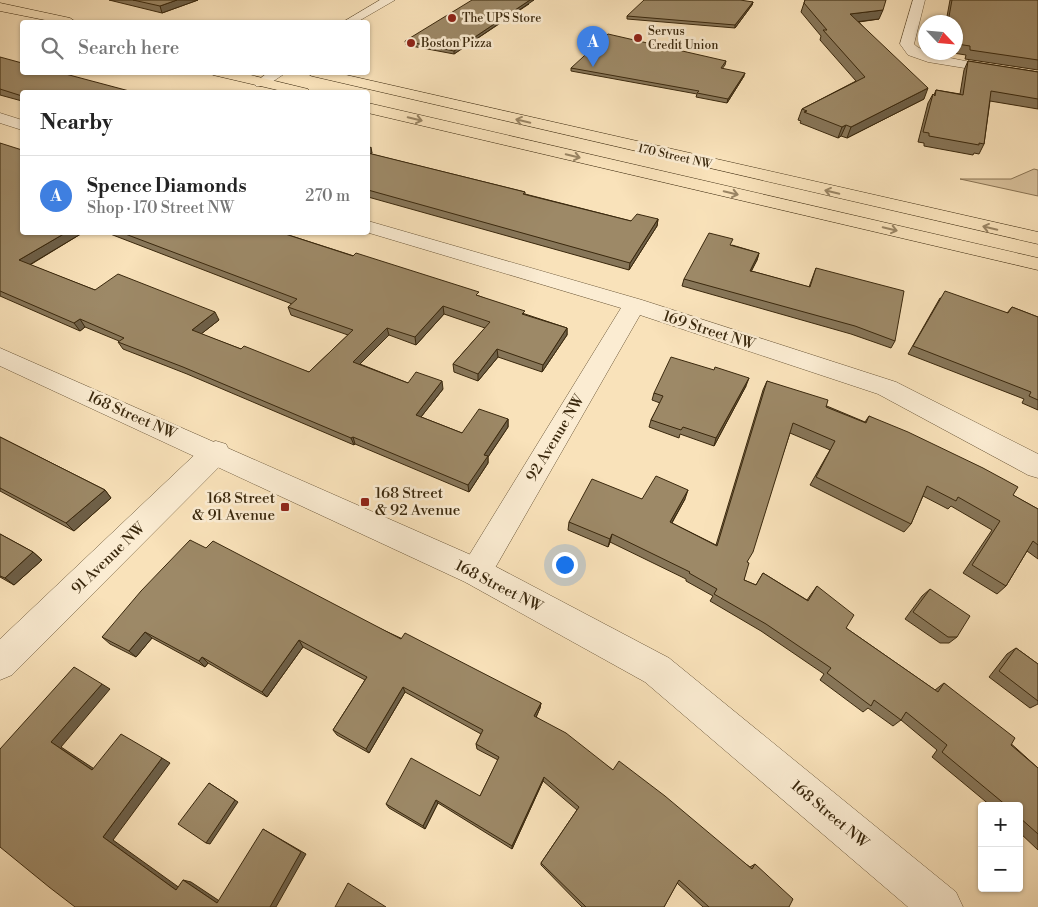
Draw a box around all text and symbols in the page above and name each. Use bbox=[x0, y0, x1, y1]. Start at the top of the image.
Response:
place label: The UPS Store bbox=[462, 11, 541, 26]
marker: The UPS Store bbox=[446, 12, 458, 24]
north arrow bbox=[918, 15, 963, 60]
search box bbox=[20, 20, 370, 75]
place label: Servus Credit Union bbox=[648, 24, 718, 53]
pin: A bbox=[577, 26, 609, 67]
marker: Servus Credit Union bbox=[632, 32, 644, 44]
icon: search bbox=[38, 34, 66, 62]
text: Search here bbox=[78, 36, 179, 60]
place label: Boston Pizza bbox=[420, 36, 493, 51]
marker: Boston Pizza bbox=[405, 37, 417, 49]
text: Nearby bbox=[40, 110, 113, 136]
one-way arrow bbox=[406, 115, 422, 124]
one-way arrow bbox=[516, 116, 532, 125]
street label: 170 Street NW bbox=[636, 141, 714, 173]
one-way arrow bbox=[565, 152, 581, 161]
text: Spence Diamonds bbox=[87, 174, 247, 198]
text: A bbox=[50, 186, 62, 206]
text: 270 m bbox=[305, 186, 350, 206]
one-way arrow bbox=[824, 187, 840, 196]
one-way arrow bbox=[723, 189, 739, 198]
text: Shop · 170 Street NW bbox=[87, 198, 234, 218]
one-way arrow bbox=[983, 223, 999, 232]
one-way arrow bbox=[881, 225, 897, 234]
street label: 169 Street NW bbox=[660, 307, 758, 354]
street label: 168 Street NW bbox=[84, 387, 180, 444]
street label: 92 Avenue NW bbox=[522, 391, 589, 485]
place label: 168 Street & 92 Avenue bbox=[375, 484, 460, 520]
place label: 168 Street & 91 Avenue bbox=[192, 489, 276, 525]
marker: 168 Street & 92 Avenue bbox=[359, 496, 371, 508]
marker: 168 Street & 91 Avenue bbox=[279, 501, 291, 513]
street label: 91 Avenue NW bbox=[67, 518, 150, 598]
your location bbox=[552, 552, 578, 578]
street label: 168 Street NW bbox=[452, 556, 546, 617]
street label: 168 Street NW bbox=[787, 776, 873, 853]
map controls bbox=[978, 802, 1023, 892]
button: + bbox=[978, 802, 1023, 847]
button: − bbox=[978, 847, 1023, 892]

